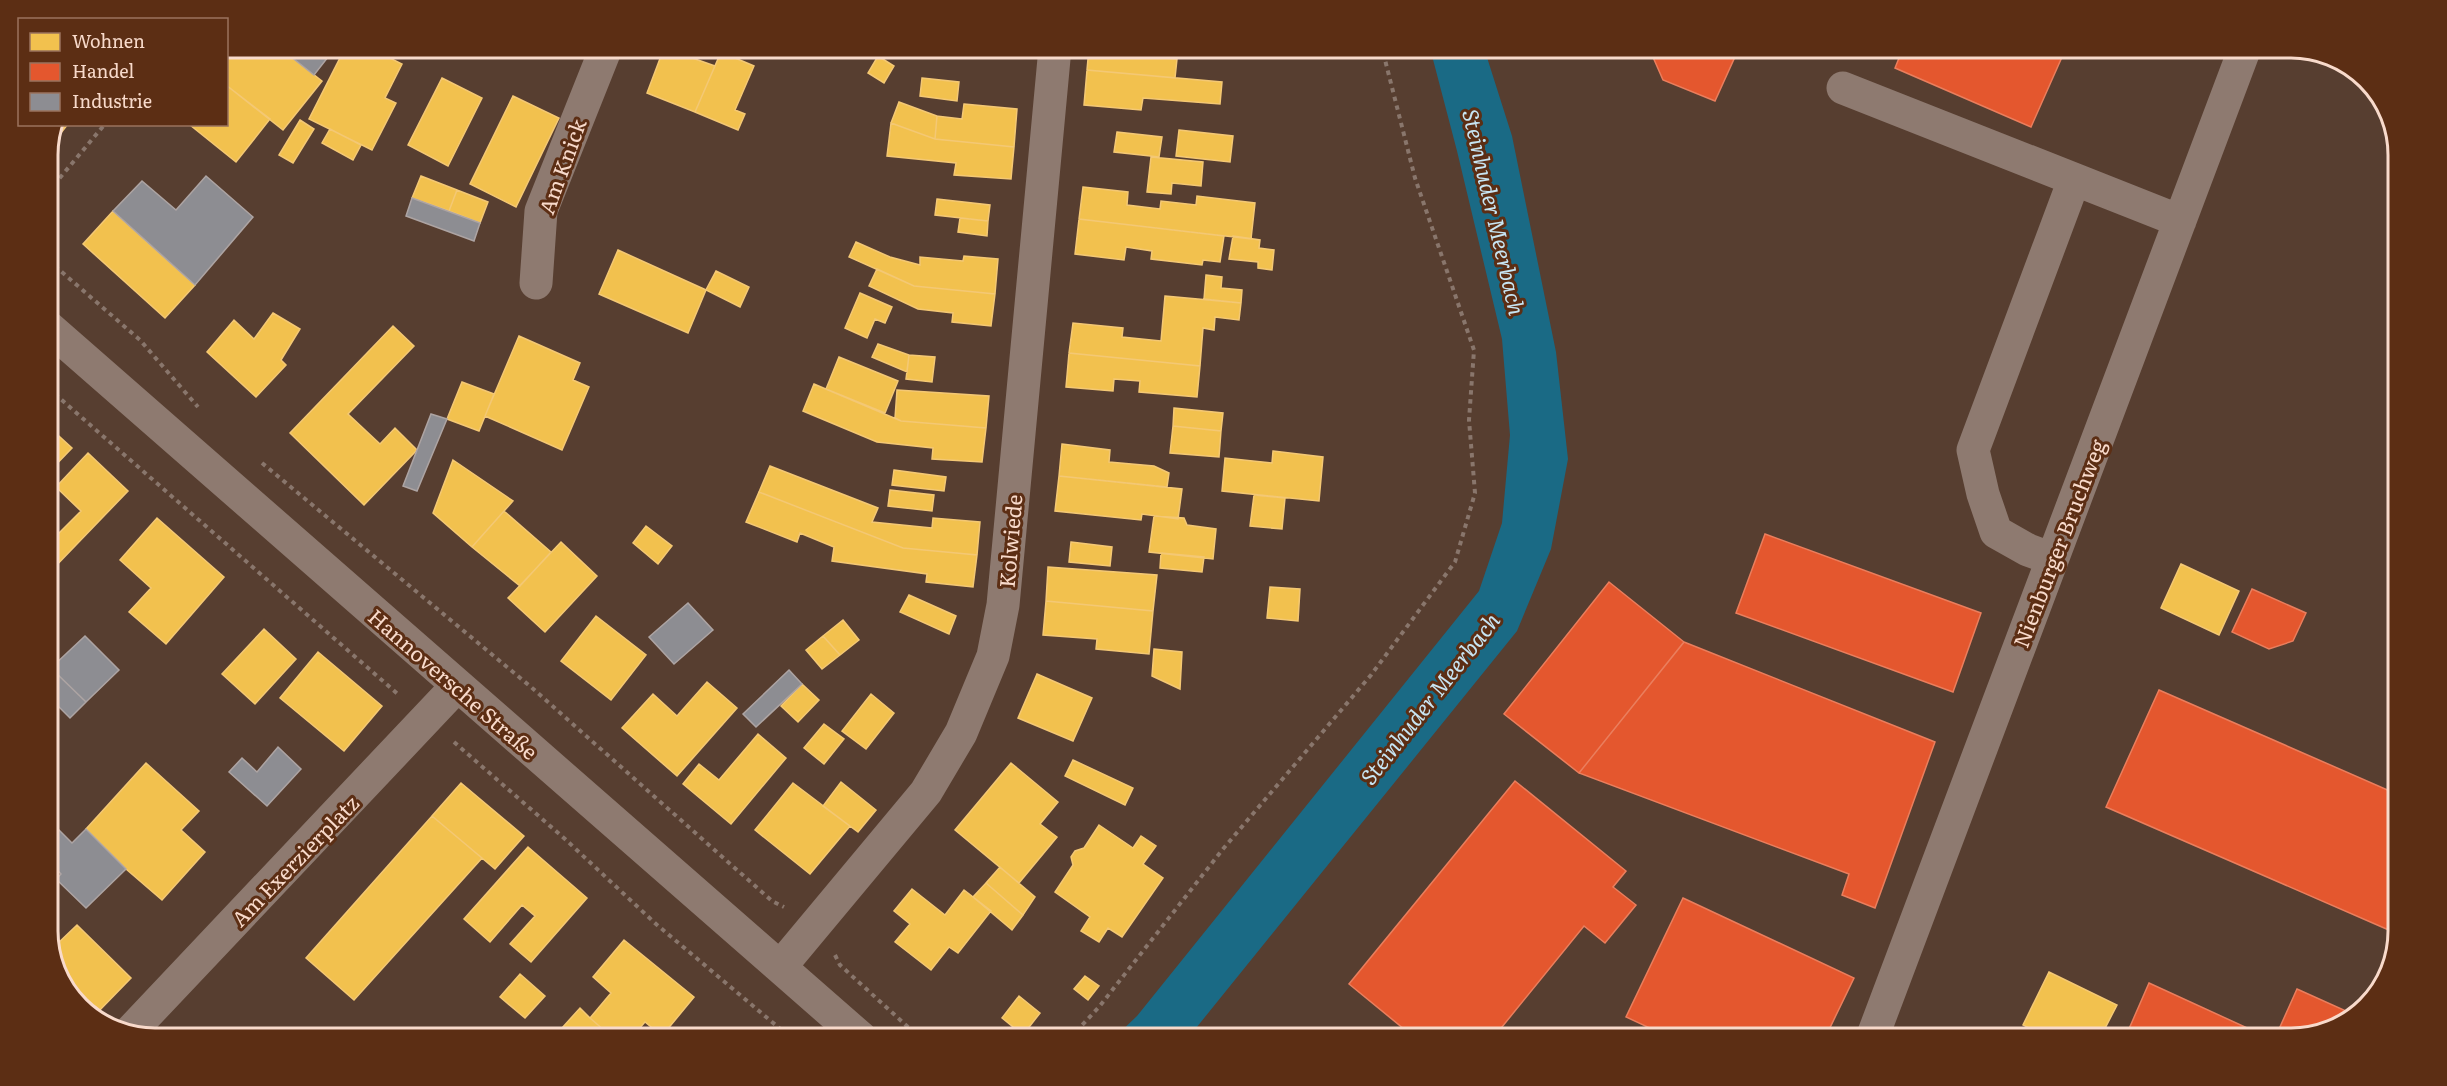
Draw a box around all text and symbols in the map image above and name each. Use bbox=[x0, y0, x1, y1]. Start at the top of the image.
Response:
legend bbox=[18, 18, 228, 126]
text: Wohnen bbox=[72, 27, 145, 54]
text: Handel bbox=[72, 57, 134, 84]
text: Industrie bbox=[72, 87, 152, 114]
water label: Steinhuder Meerbach bbox=[1455, 106, 1535, 318]
street label: Am Knick bbox=[529, 114, 593, 218]
street label: Nienburger Bruchweg bbox=[2004, 434, 2112, 652]
street label: Kolwiede bbox=[989, 493, 1029, 589]
street label: Hannoversche Straße bbox=[362, 600, 546, 766]
water label: Steinhuder Meerbach bbox=[1351, 605, 1507, 791]
street label: Am Exerzierplatz bbox=[223, 787, 365, 933]

